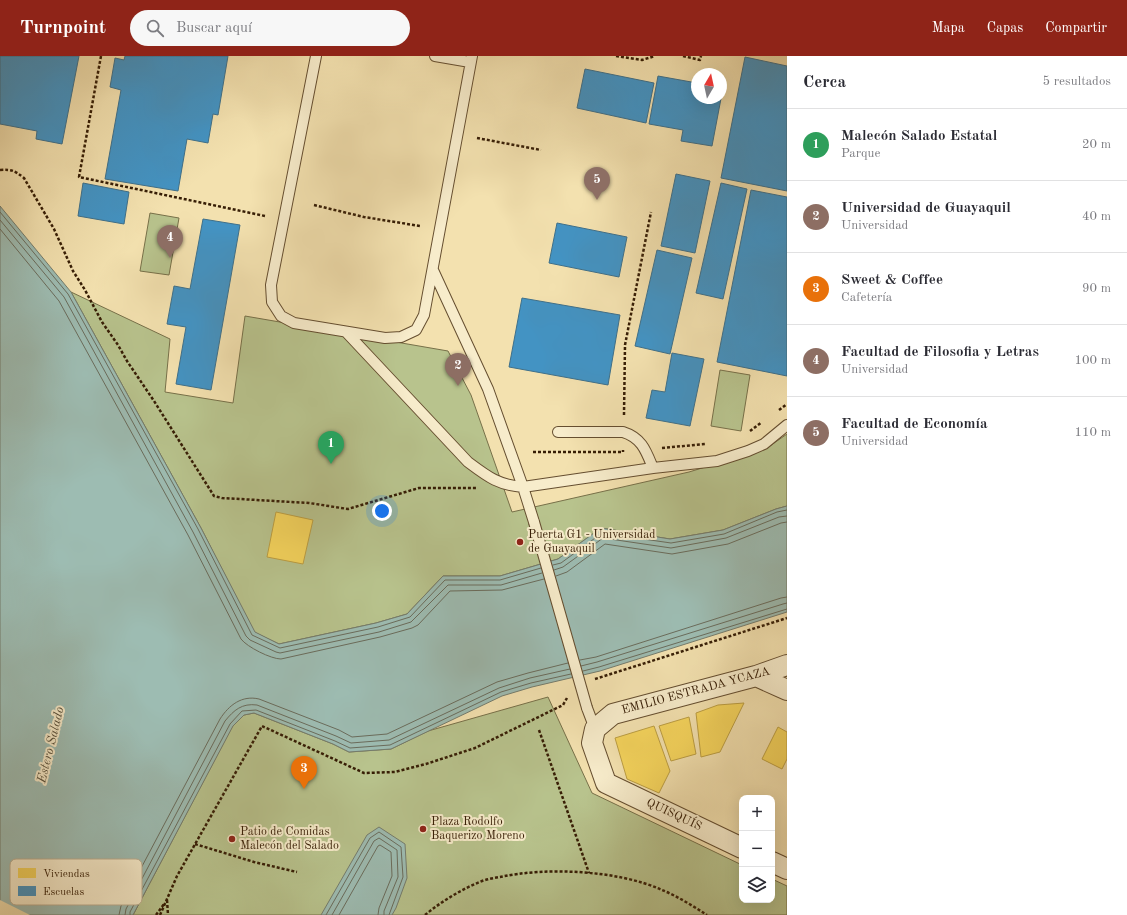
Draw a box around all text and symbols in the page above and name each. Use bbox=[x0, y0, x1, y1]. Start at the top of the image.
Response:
search box bbox=[130, 10, 410, 46]
icon: search bbox=[144, 17, 166, 39]
text: Turnpoint bbox=[20, 19, 106, 38]
text: Buscar aquí bbox=[176, 21, 252, 36]
text: Mapa bbox=[932, 21, 965, 35]
text: Capas bbox=[987, 21, 1023, 35]
text: Compartir bbox=[1045, 21, 1107, 35]
north arrow bbox=[691, 68, 727, 104]
text: Cerca bbox=[803, 74, 846, 91]
text: 5 resultados bbox=[1043, 75, 1111, 88]
text: Malecón Salado Estatal bbox=[841, 129, 997, 144]
text: 1 bbox=[812, 138, 820, 151]
text: 20 m bbox=[1082, 138, 1111, 151]
text: Parque bbox=[841, 147, 880, 160]
pin: 5 bbox=[584, 167, 610, 200]
text: Universidad de Guayaquil bbox=[841, 201, 1011, 216]
text: 2 bbox=[812, 210, 820, 223]
text: 40 m bbox=[1082, 210, 1111, 223]
text: Universidad bbox=[841, 219, 908, 232]
pin: 4 bbox=[157, 225, 183, 258]
text: Sweet & Coffee bbox=[841, 273, 943, 288]
text: 3 bbox=[812, 282, 820, 295]
text: 90 m bbox=[1082, 282, 1111, 295]
text: Cafetería bbox=[841, 291, 892, 304]
text: Facultad de Filosofia y Letras bbox=[841, 345, 1039, 360]
pin: 2 bbox=[445, 353, 471, 386]
text: 4 bbox=[812, 354, 820, 367]
text: 100 m bbox=[1074, 354, 1111, 367]
text: Universidad bbox=[841, 363, 908, 376]
text: Facultad de Economía bbox=[841, 417, 988, 432]
text: 5 bbox=[812, 426, 820, 439]
text: 110 m bbox=[1074, 426, 1111, 439]
pin: 1 bbox=[318, 431, 344, 464]
text: Universidad bbox=[841, 435, 908, 448]
your location bbox=[372, 501, 392, 521]
place label: Puerta G1 - Universidad de Guayaquil bbox=[528, 529, 655, 555]
marker: Puerta G1 - Universidad de Guayaquil bbox=[515, 537, 525, 547]
street label: EMILIO ESTRADA YCAZA bbox=[621, 665, 771, 717]
water label: Estero Salado bbox=[35, 706, 67, 785]
pin: 3 bbox=[291, 756, 317, 789]
street label: QUISQUÍS bbox=[644, 794, 705, 833]
map controls bbox=[739, 795, 775, 903]
button: + bbox=[739, 795, 775, 831]
place label: Plaza Rodolfo Baquerizo Moreno bbox=[431, 816, 525, 842]
marker: Plaza Rodolfo Baquerizo Moreno bbox=[418, 824, 428, 834]
place label: Patio de Comidas Malecón del Salado bbox=[240, 826, 339, 852]
button: − bbox=[739, 831, 775, 867]
marker: Patio de Comidas Malecón del Salado bbox=[227, 834, 237, 844]
legend bbox=[10, 859, 142, 905]
button: layers bbox=[739, 867, 775, 903]
text: Viviendas bbox=[43, 869, 90, 880]
text: Escuelas bbox=[43, 887, 84, 898]

